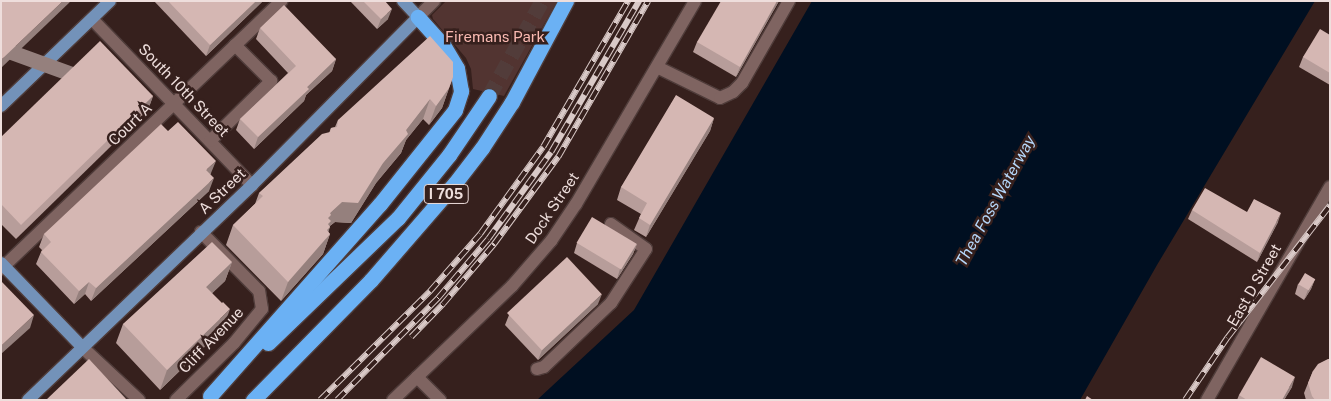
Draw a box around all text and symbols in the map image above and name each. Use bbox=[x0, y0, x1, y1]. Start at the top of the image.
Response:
park label: Firemans Park bbox=[445, 28, 545, 46]
street label: South 10th Street bbox=[135, 40, 233, 140]
street label: Court A bbox=[105, 99, 155, 149]
water label: Thea Foss Waterway bbox=[952, 132, 1040, 270]
street label: A Street bbox=[195, 164, 249, 218]
street label: Dock Street bbox=[521, 169, 583, 247]
road number: I 705 bbox=[424, 182, 468, 205]
street label: East D Street bbox=[1223, 241, 1285, 329]
street label: Cliff Avenue bbox=[175, 303, 247, 377]

